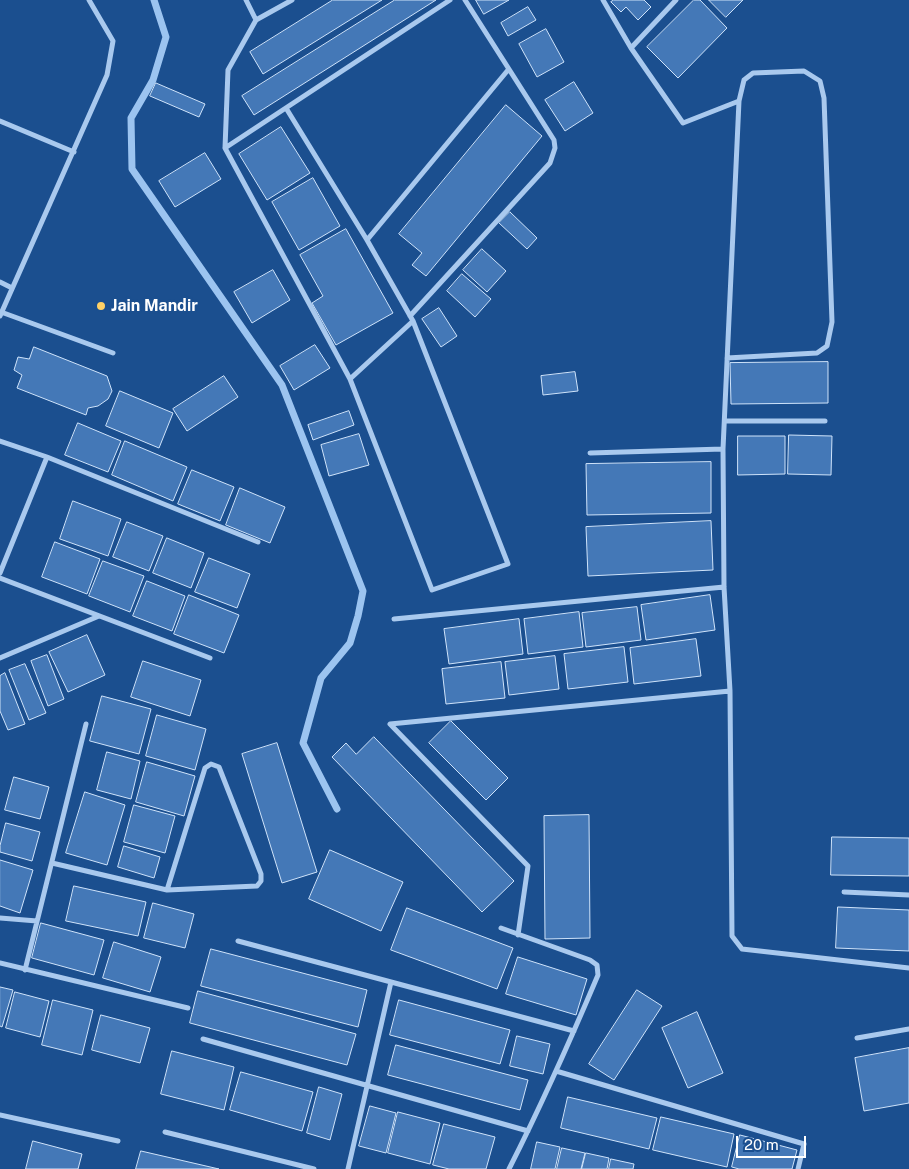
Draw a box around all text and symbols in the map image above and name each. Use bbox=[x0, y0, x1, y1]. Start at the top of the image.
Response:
place label: Jain Mandir bbox=[111, 296, 198, 316]
marker: Jain Mandir bbox=[95, 300, 107, 312]
scale bar bbox=[739, 1126, 809, 1158]
text: 20 m bbox=[744, 1136, 779, 1153]

